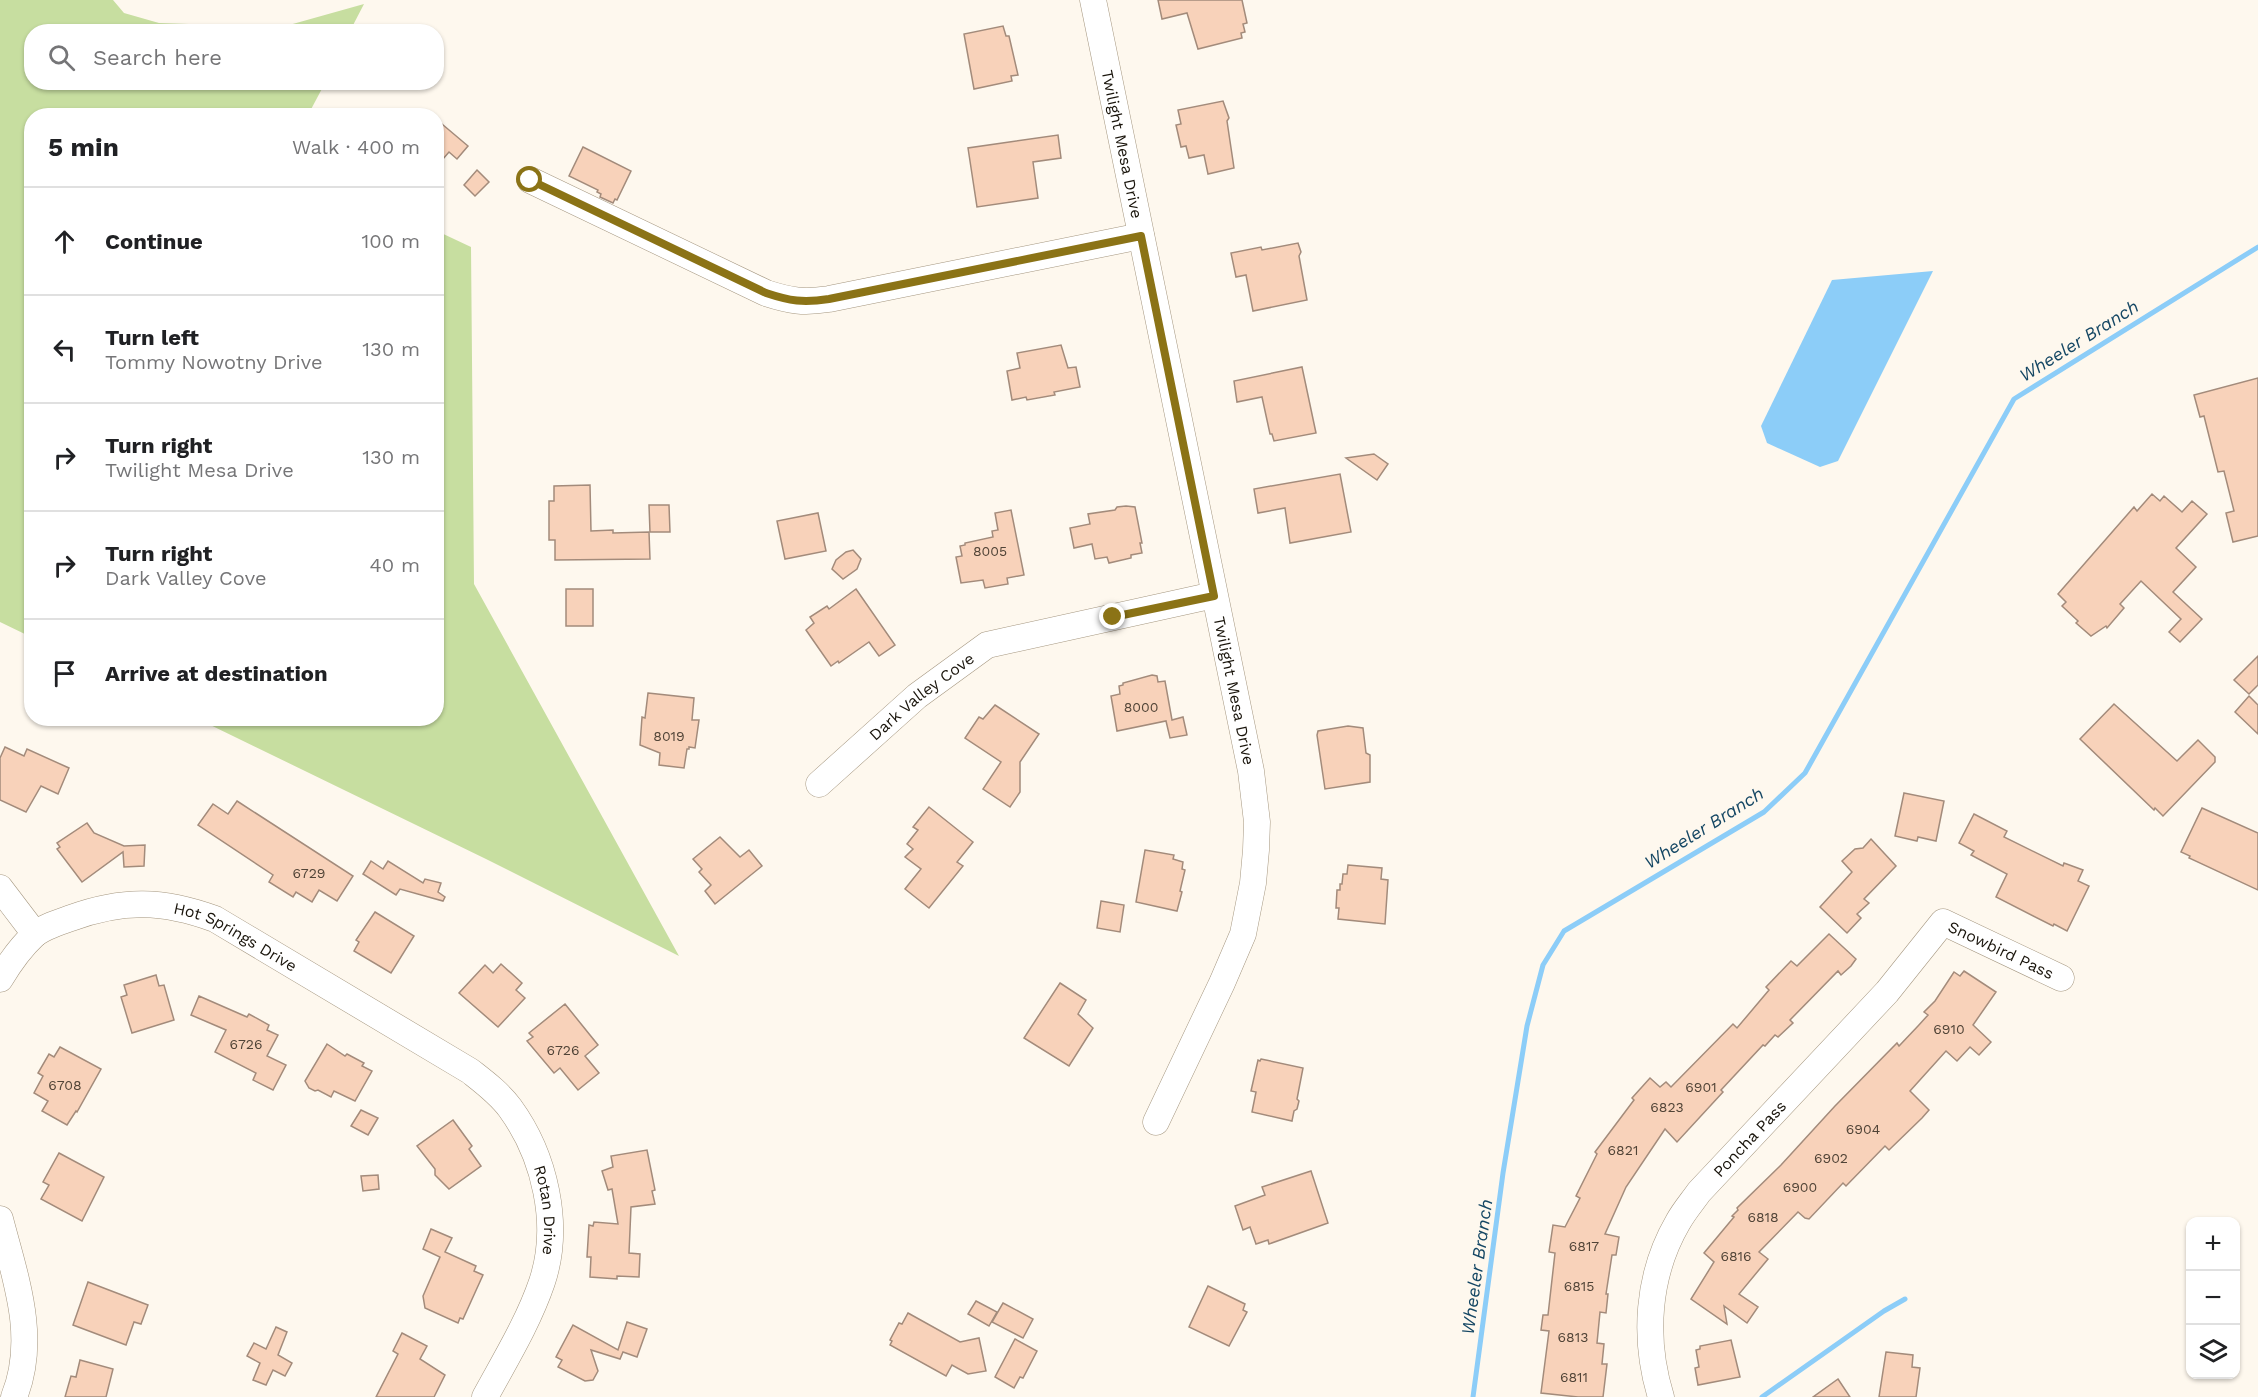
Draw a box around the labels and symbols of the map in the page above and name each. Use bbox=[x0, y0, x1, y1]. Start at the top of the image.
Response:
street label: Twilight Mesa Drive bbox=[1098, 68, 1147, 220]
route start bbox=[516, 166, 542, 192]
water label: Wheeler Branch bbox=[2015, 295, 2142, 386]
house number: 8005 bbox=[973, 543, 1007, 559]
route end bbox=[1099, 603, 1125, 629]
street label: Twilight Mesa Drive bbox=[1210, 615, 1259, 767]
street label: Dark Valley Cove bbox=[865, 649, 978, 744]
house number: 8000 bbox=[1124, 699, 1158, 715]
house number: 8019 bbox=[653, 728, 685, 744]
water label: Wheeler Branch bbox=[1640, 782, 1767, 873]
house number: 6729 bbox=[292, 865, 326, 881]
street label: Hot Springs Drive bbox=[172, 899, 300, 976]
street label: Snowbird Pass bbox=[1945, 917, 2057, 983]
house number: 6910 bbox=[1933, 1021, 1965, 1037]
house number: 6726 bbox=[230, 1036, 262, 1052]
house number: 6726 bbox=[547, 1042, 579, 1058]
house number: 6708 bbox=[48, 1077, 82, 1093]
house number: 6901 bbox=[1685, 1079, 1717, 1095]
street label: Poncha Pass bbox=[1709, 1097, 1790, 1181]
house number: 6823 bbox=[1650, 1099, 1684, 1115]
house number: 6904 bbox=[1846, 1121, 1880, 1137]
house number: 6821 bbox=[1608, 1142, 1638, 1158]
house number: 6902 bbox=[1814, 1150, 1848, 1166]
street label: Rotan Drive bbox=[530, 1163, 559, 1256]
house number: 6900 bbox=[1783, 1179, 1817, 1195]
water label: Wheeler Branch bbox=[1457, 1198, 1496, 1336]
house number: 6818 bbox=[1747, 1209, 1779, 1225]
house number: 6817 bbox=[1569, 1238, 1599, 1254]
house number: 6816 bbox=[1720, 1248, 1752, 1264]
house number: 6815 bbox=[1564, 1278, 1594, 1294]
house number: 6813 bbox=[1558, 1329, 1588, 1345]
house number: 6811 bbox=[1560, 1369, 1588, 1385]

